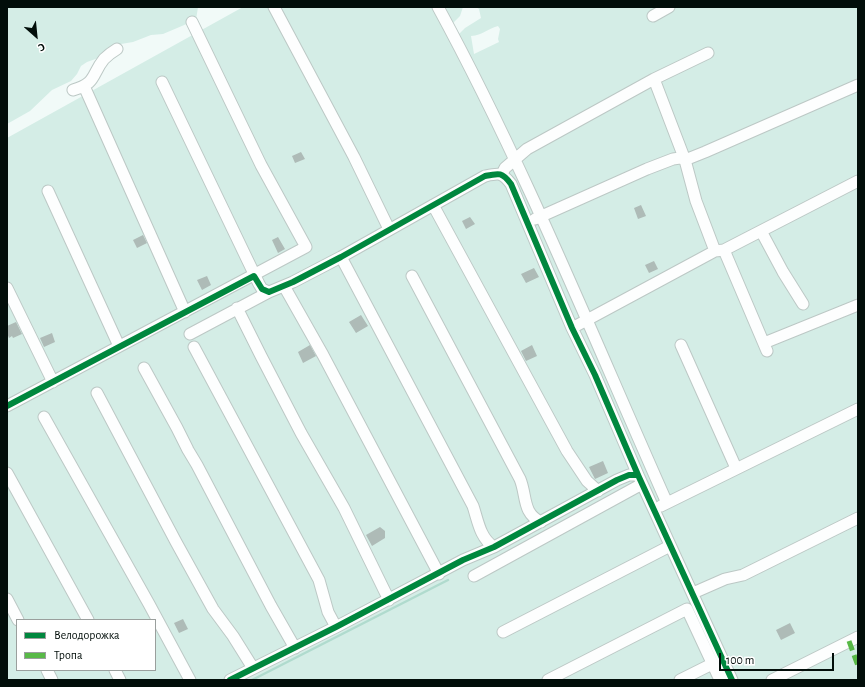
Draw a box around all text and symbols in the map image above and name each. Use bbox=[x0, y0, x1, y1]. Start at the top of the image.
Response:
north arrow bbox=[16, 16, 56, 56]
text: С bbox=[36, 41, 47, 53]
legend bbox=[16, 619, 156, 671]
text: Велодорожка bbox=[54, 629, 120, 641]
scale bar bbox=[721, 645, 836, 671]
text: Тропа bbox=[54, 649, 82, 661]
text: 100 m bbox=[726, 654, 754, 666]

